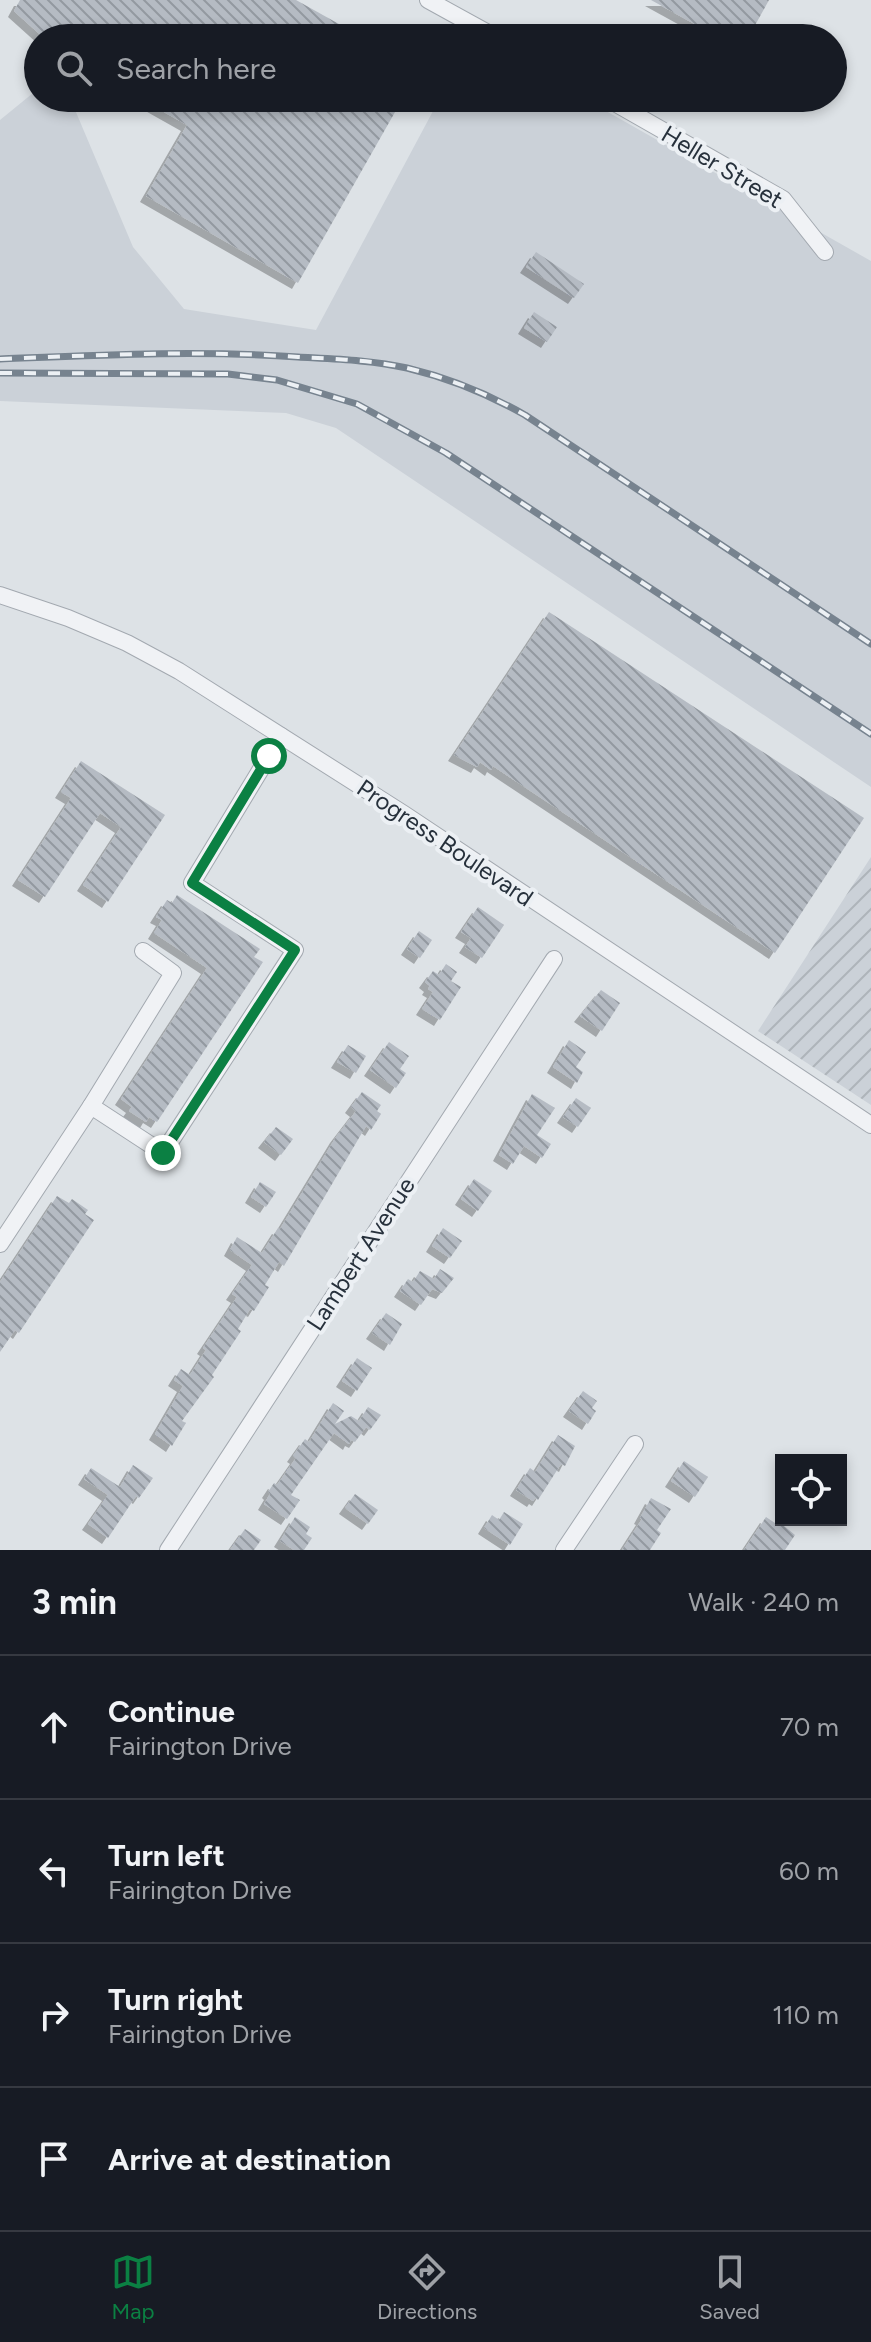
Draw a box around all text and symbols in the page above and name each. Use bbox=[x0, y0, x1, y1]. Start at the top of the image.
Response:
search box bbox=[24, 24, 847, 112]
icon: search bbox=[52, 46, 96, 90]
text: Search here bbox=[116, 50, 276, 87]
street label: Heller Street bbox=[656, 119, 788, 214]
route start bbox=[251, 738, 287, 774]
street label: Progress Boulevard bbox=[352, 773, 539, 912]
route end bbox=[145, 1135, 181, 1171]
street label: Lambert Avenue bbox=[300, 1172, 421, 1336]
map controls bbox=[775, 1454, 847, 1526]
button: locate bbox=[775, 1454, 847, 1526]
text: 3 min bbox=[32, 1582, 117, 1623]
text: Walk · 240 m bbox=[688, 1586, 839, 1618]
text: Continue bbox=[108, 1693, 235, 1730]
icon: ahead bbox=[32, 1705, 76, 1749]
text: 70 m bbox=[780, 1711, 839, 1743]
text: Fairington Drive bbox=[108, 1730, 292, 1762]
text: Turn left bbox=[108, 1837, 225, 1874]
icon: left bbox=[32, 1849, 76, 1893]
text: 60 m bbox=[779, 1855, 839, 1887]
text: Fairington Drive bbox=[108, 1874, 292, 1906]
text: Turn right bbox=[108, 1981, 243, 2018]
icon: right bbox=[32, 1993, 76, 2037]
text: 110 m bbox=[772, 1999, 839, 2031]
text: Fairington Drive bbox=[108, 2018, 292, 2050]
icon: arrive bbox=[32, 2137, 76, 2181]
text: Arrive at destination bbox=[108, 2141, 391, 2178]
tab: Map bbox=[111, 2250, 155, 2325]
tab: Directions bbox=[377, 2250, 477, 2325]
tab: Saved bbox=[699, 2250, 760, 2325]

